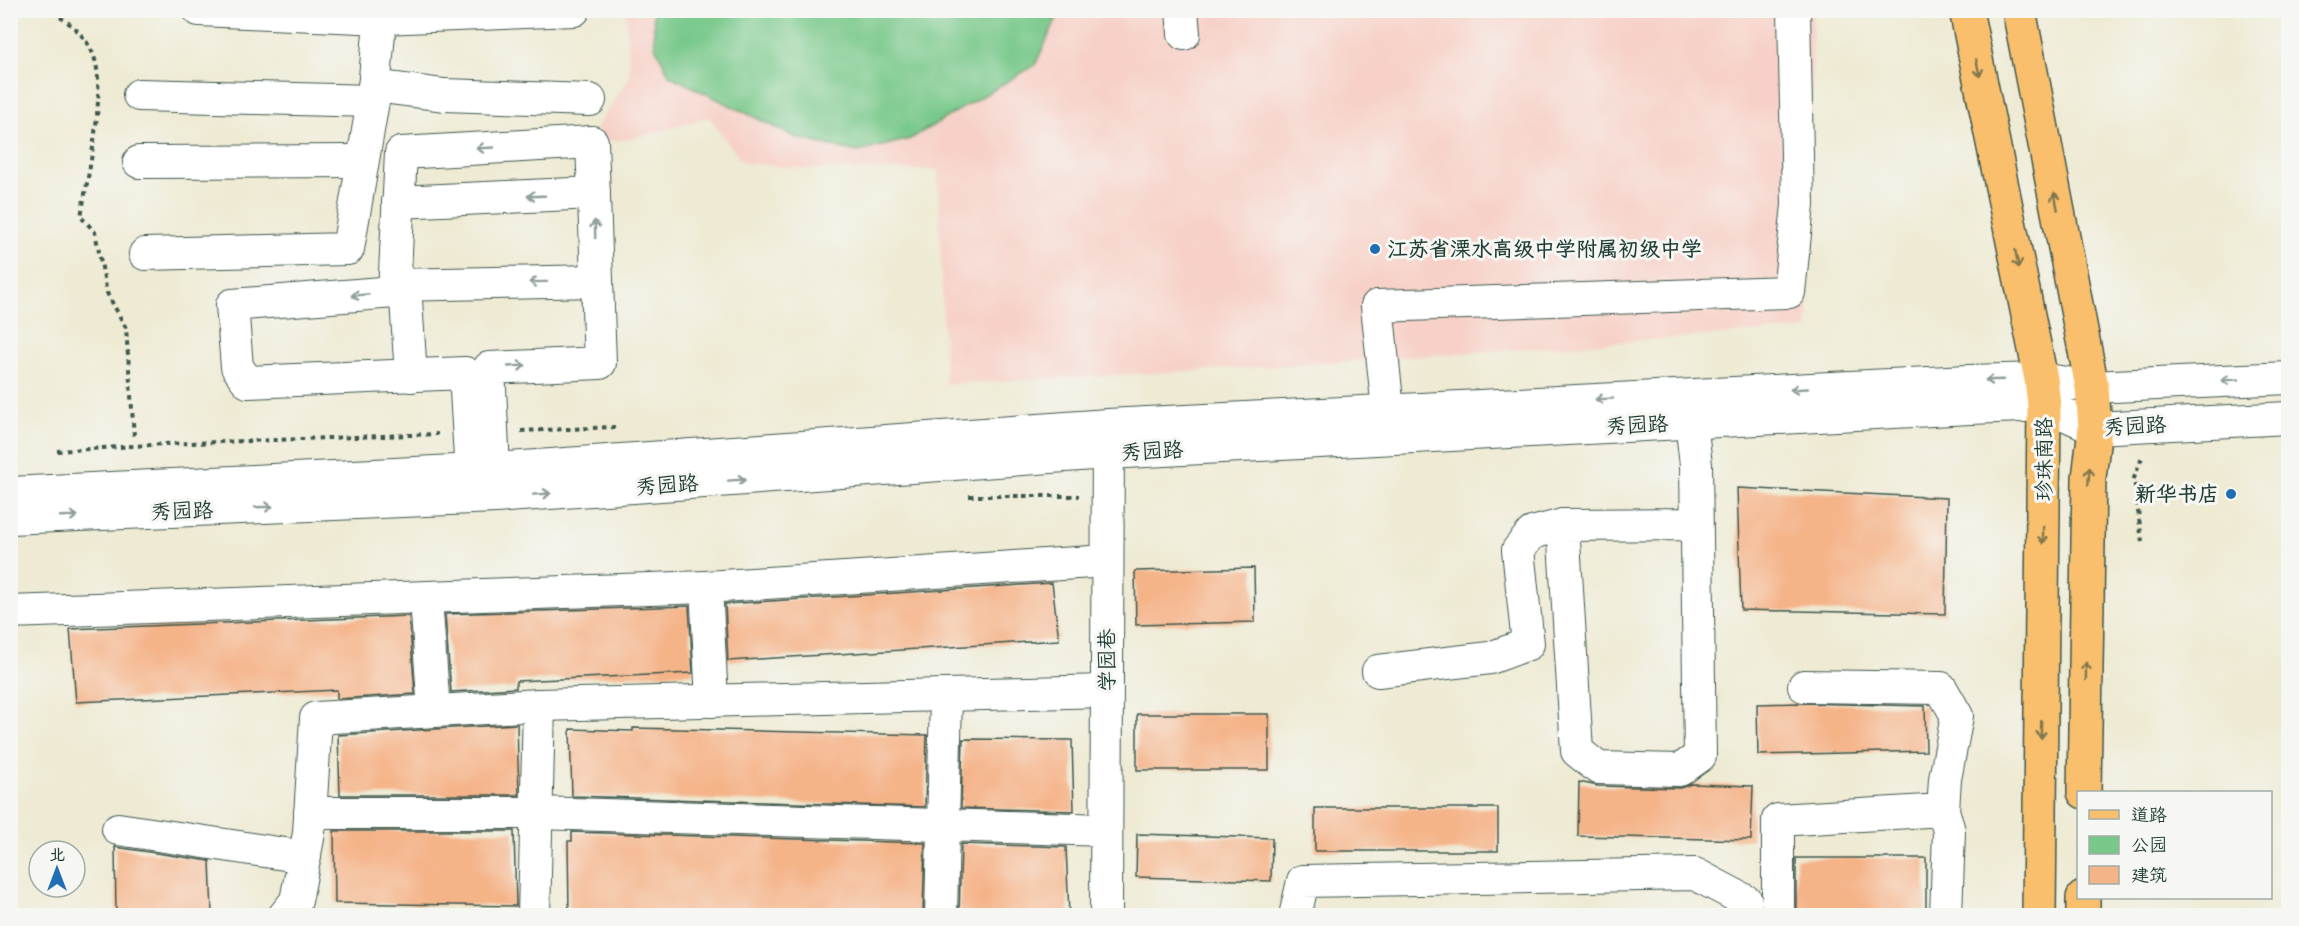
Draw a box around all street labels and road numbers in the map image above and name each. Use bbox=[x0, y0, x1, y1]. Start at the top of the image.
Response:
street label: 秀园路 bbox=[1605, 404, 1669, 446]
street label: 秀园路 bbox=[2103, 405, 2167, 447]
street label: 珍珠南路 bbox=[2025, 417, 2063, 501]
street label: 秀园路 bbox=[1120, 430, 1184, 472]
street label: 秀园路 bbox=[634, 464, 700, 506]
street label: 秀园路 bbox=[150, 491, 214, 531]
street label: 学园巷 bbox=[1088, 629, 1126, 692]

